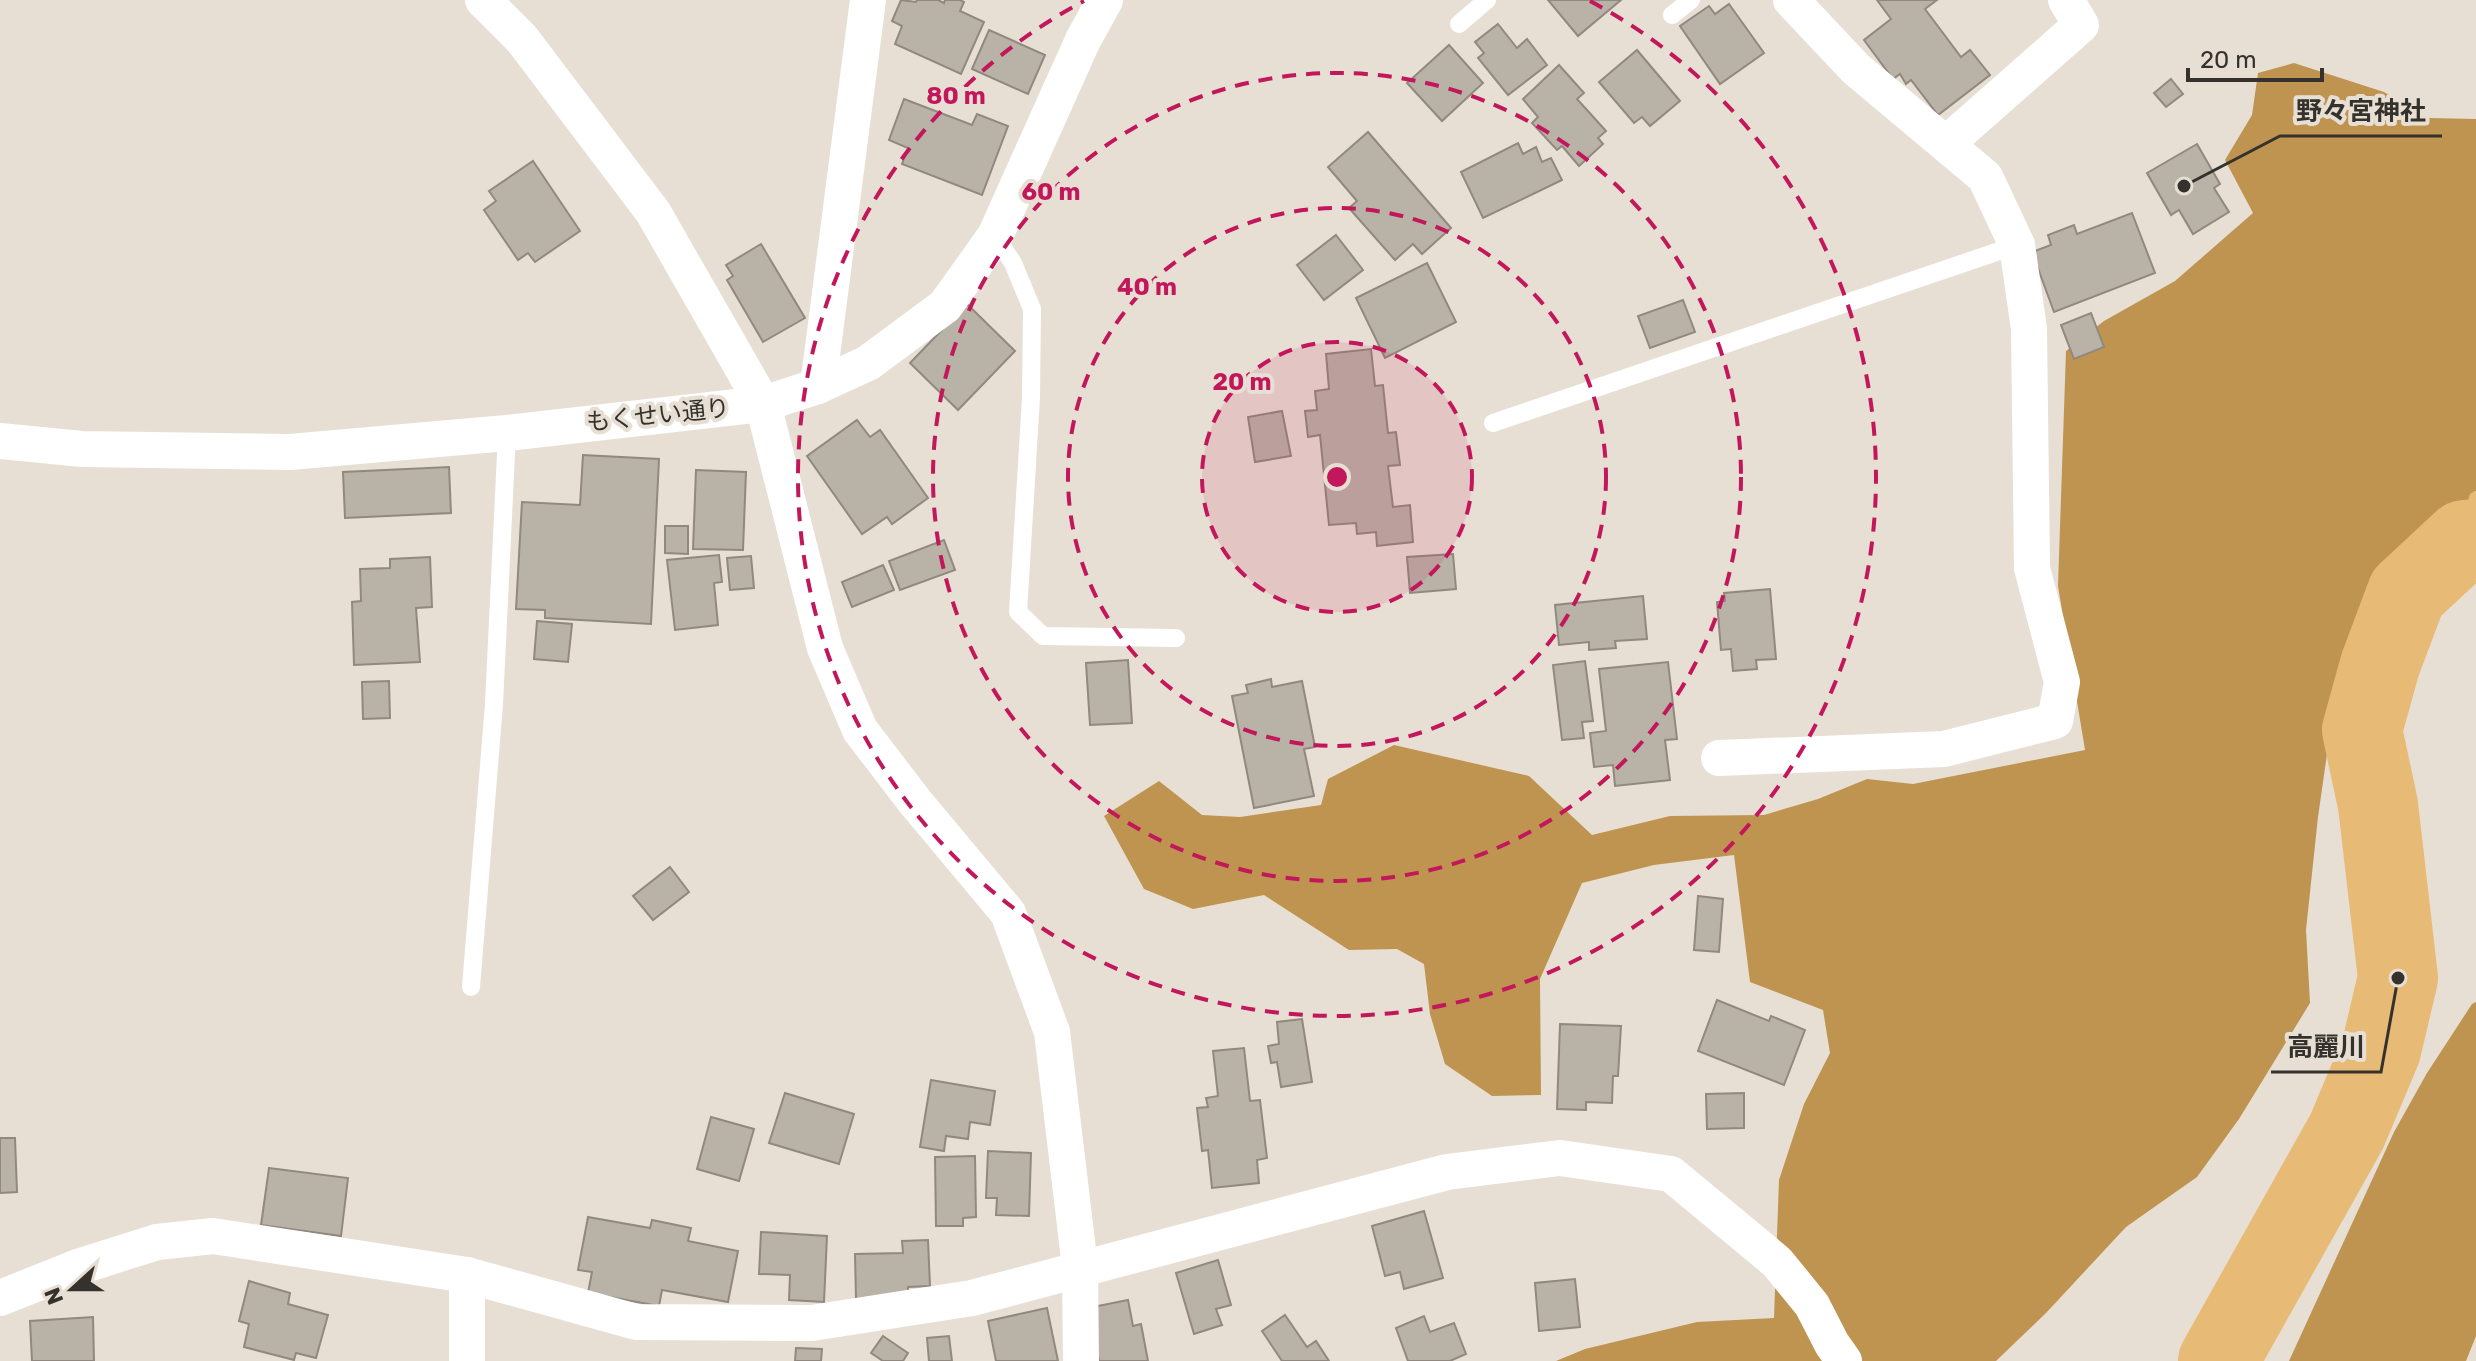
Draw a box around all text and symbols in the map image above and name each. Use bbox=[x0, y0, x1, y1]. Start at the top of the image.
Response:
scale bar bbox=[2188, 32, 2322, 82]
text: 20 m bbox=[2200, 46, 2257, 74]
text: 80 m bbox=[926, 82, 986, 110]
callout: 野々宮神社 bbox=[2280, 86, 2442, 136]
text: 野々宮神社 bbox=[2296, 96, 2426, 127]
text: 60 m bbox=[1021, 178, 1081, 206]
text: 40 m bbox=[1117, 273, 1177, 301]
text: 20 m bbox=[1212, 368, 1272, 396]
street label: もくせい通り bbox=[585, 394, 731, 436]
centre of rings bbox=[1323, 463, 1351, 491]
callout: 高麗川 bbox=[2271, 1022, 2381, 1072]
text: 高麗川 bbox=[2287, 1032, 2365, 1063]
north arrow bbox=[32, 1249, 112, 1329]
text: N bbox=[38, 1284, 69, 1308]

